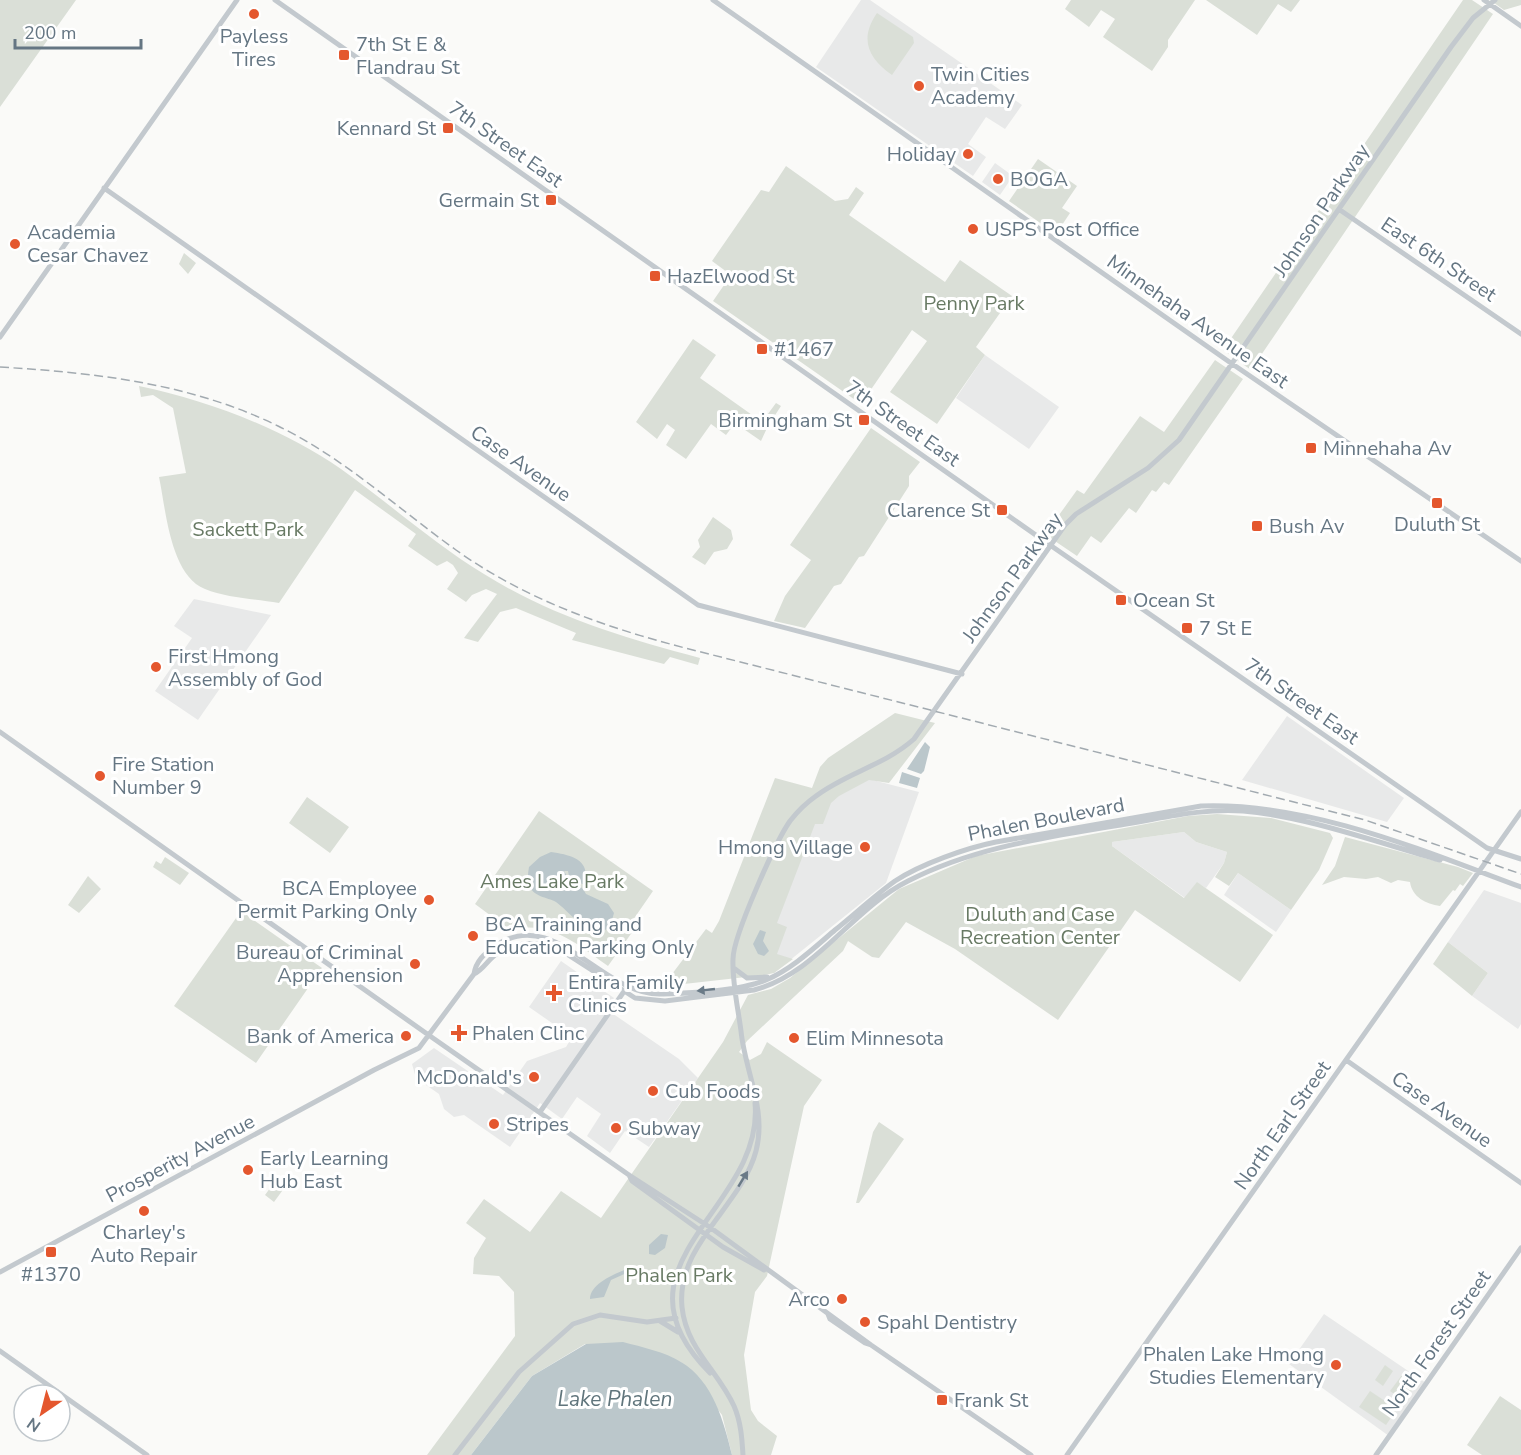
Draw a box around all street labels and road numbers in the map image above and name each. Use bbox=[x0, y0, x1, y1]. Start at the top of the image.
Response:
street label: 7th Street East bbox=[443, 95, 569, 194]
street label: Johnson Parkway bbox=[1266, 138, 1376, 283]
street label: East 6th Street bbox=[1376, 211, 1503, 309]
street label: Minnehaha Avenue East bbox=[1102, 248, 1295, 395]
street label: 7th Street East bbox=[840, 374, 966, 473]
street label: Case Avenue bbox=[465, 419, 576, 508]
street label: Johnson Parkway bbox=[955, 506, 1069, 649]
street label: 7th Street East bbox=[1239, 652, 1365, 751]
street label: Phalen Boulevard bbox=[965, 791, 1127, 848]
street label: North Earl Street bbox=[1228, 1054, 1338, 1195]
street label: Case Avenue bbox=[1386, 1065, 1497, 1154]
street label: Prosperity Avenue bbox=[101, 1108, 259, 1209]
street label: North Forest Street bbox=[1376, 1264, 1498, 1422]

